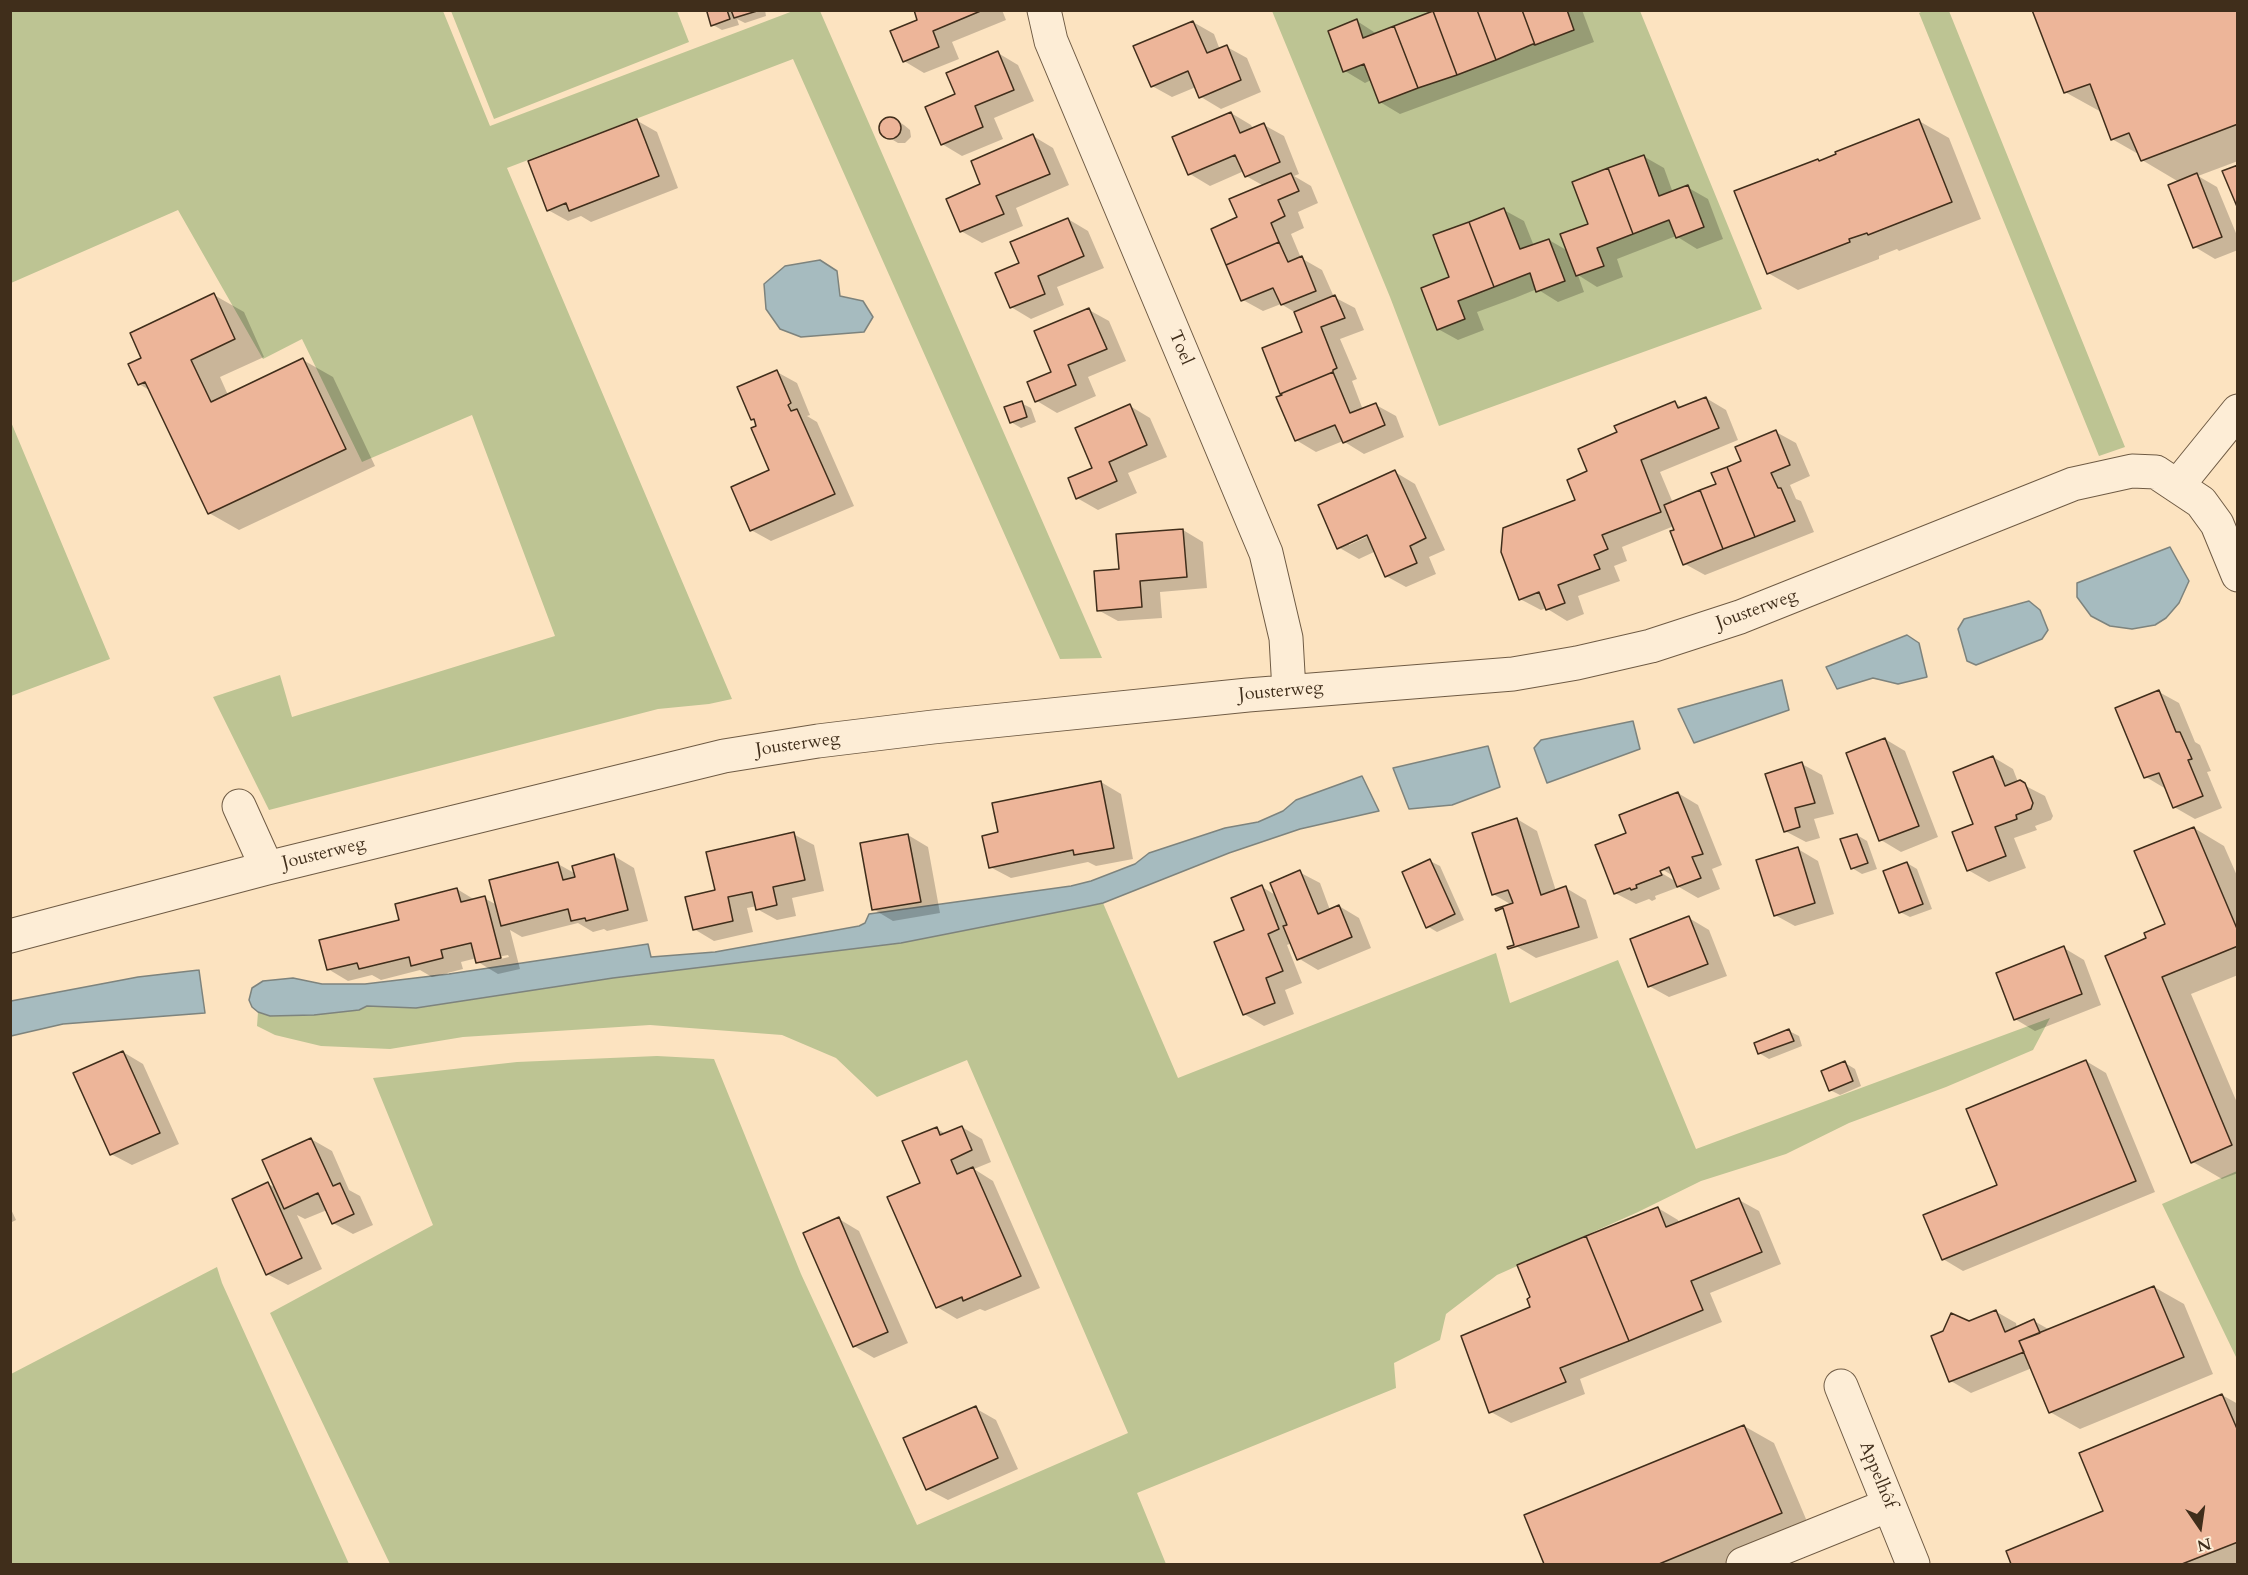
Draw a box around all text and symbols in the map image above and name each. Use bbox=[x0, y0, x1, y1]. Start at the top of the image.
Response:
street label: Toel bbox=[1163, 327, 1197, 369]
street label: Jousterweg bbox=[1713, 585, 1801, 635]
street label: Jousterweg bbox=[1238, 678, 1324, 706]
street label: Jousterweg bbox=[754, 728, 842, 762]
street label: Jousterweg bbox=[280, 833, 368, 875]
street label: Appelhôf bbox=[1854, 1439, 1900, 1511]
north arrow bbox=[2170, 1497, 2230, 1557]
text: N bbox=[2195, 1532, 2213, 1557]

